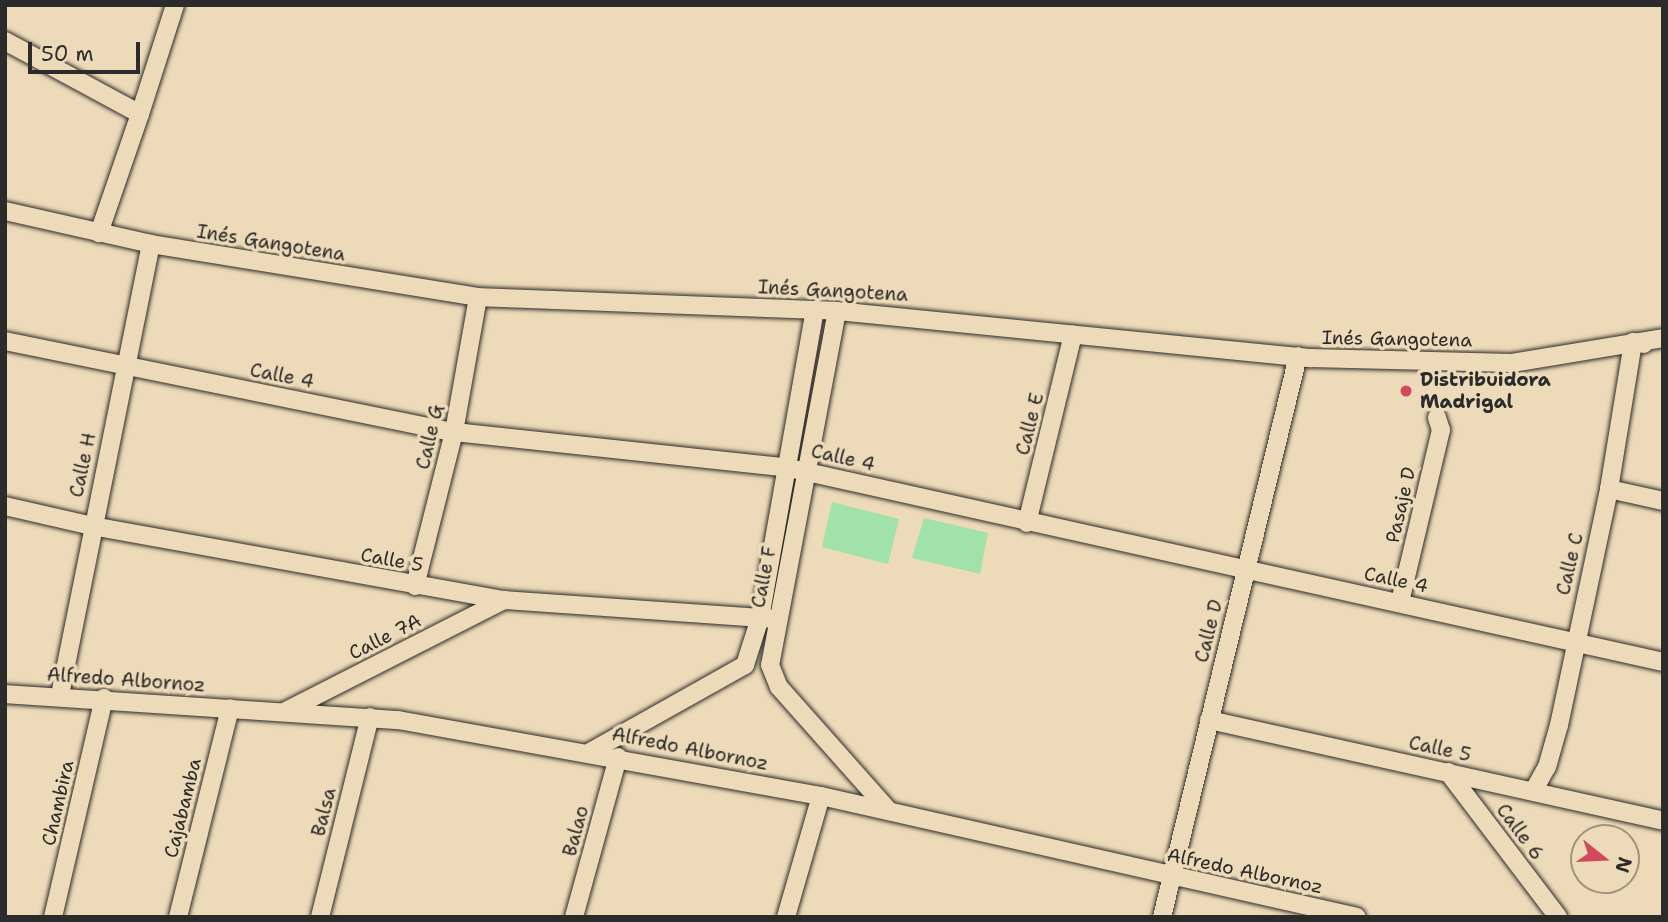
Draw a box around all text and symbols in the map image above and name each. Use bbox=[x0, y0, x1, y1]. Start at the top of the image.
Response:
scale bar bbox=[32, 28, 144, 72]
text: 50 m bbox=[41, 40, 94, 68]
street label: Inés Gangotena bbox=[195, 220, 347, 266]
street label: Inés Gangotena bbox=[757, 276, 909, 306]
street label: Inés Gangotena bbox=[1322, 326, 1472, 352]
street label: Calle 4 bbox=[248, 359, 316, 393]
place label: Distribuidora Madrigal bbox=[1420, 369, 1551, 413]
marker: Distribuidora Madrigal bbox=[1398, 383, 1414, 399]
street label: Calle E bbox=[1011, 390, 1049, 458]
street label: Calle G bbox=[411, 402, 449, 472]
street label: Calle H bbox=[65, 431, 101, 499]
street label: Calle 4 bbox=[809, 440, 877, 476]
street label: Pasaje D bbox=[1381, 465, 1421, 545]
street label: Calle C bbox=[1552, 531, 1588, 597]
street label: Calle 5 bbox=[359, 543, 425, 577]
street label: Calle F bbox=[747, 544, 781, 610]
street label: Calle 4 bbox=[1362, 562, 1430, 598]
street label: Calle D bbox=[1190, 597, 1228, 665]
street label: Calle 7A bbox=[345, 609, 425, 665]
street label: Alfredo Albornoz bbox=[46, 663, 206, 697]
street label: Alfredo Albornoz bbox=[610, 723, 770, 775]
street label: Calle 5 bbox=[1407, 731, 1473, 767]
street label: Cajabamba bbox=[160, 756, 206, 860]
street label: Chambira bbox=[37, 758, 79, 848]
street label: Balsa bbox=[307, 785, 341, 839]
street label: Calle 6 bbox=[1491, 799, 1549, 865]
street label: Balao bbox=[558, 803, 594, 859]
north arrow bbox=[1570, 824, 1640, 894]
street label: Alfredo Albornoz bbox=[1165, 843, 1325, 899]
text: N bbox=[1609, 854, 1638, 876]

